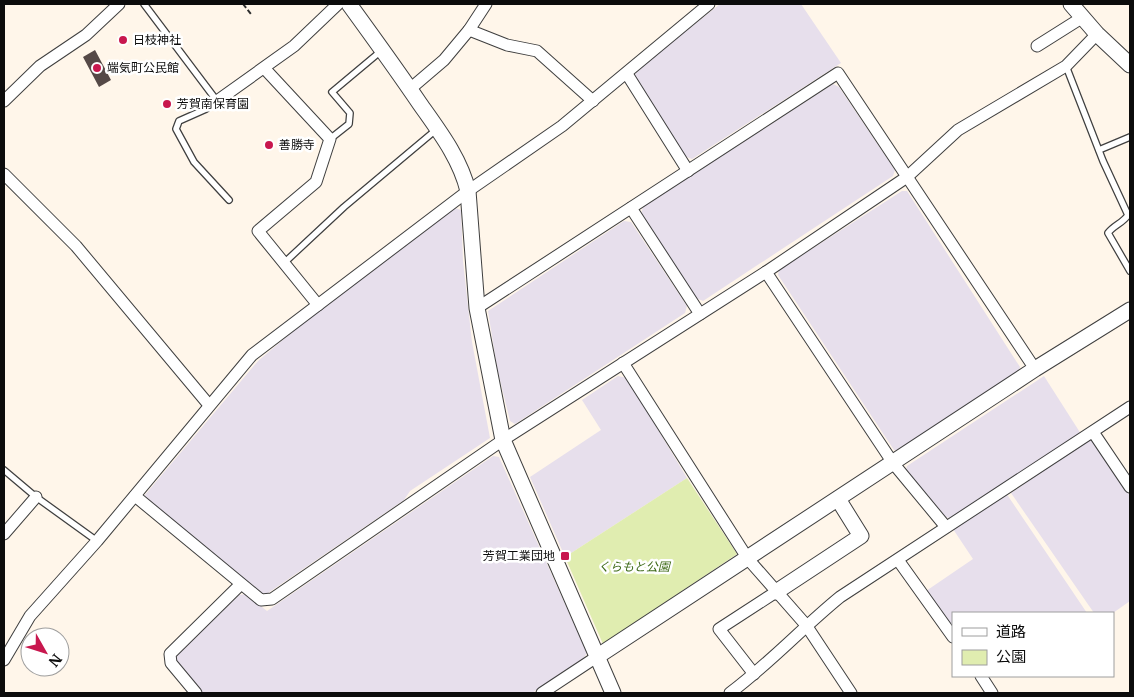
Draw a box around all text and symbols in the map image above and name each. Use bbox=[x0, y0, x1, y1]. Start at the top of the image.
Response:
place label: 日枝神社 bbox=[133, 32, 181, 47]
marker: 日枝神社 bbox=[117, 34, 129, 46]
place label: 端気町公民館 bbox=[107, 60, 179, 75]
marker: 端気町公民館 bbox=[91, 62, 103, 74]
place label: 芳賀南保育園 bbox=[177, 96, 249, 111]
marker: 芳賀南保育園 bbox=[161, 98, 173, 110]
place label: 善勝寺 bbox=[279, 137, 315, 152]
marker: 善勝寺 bbox=[263, 139, 275, 151]
place label: 芳賀工業団地 bbox=[483, 548, 555, 563]
marker: 芳賀工業団地 bbox=[559, 550, 571, 562]
park label: くらもと公園 bbox=[598, 559, 672, 574]
legend bbox=[952, 612, 1114, 677]
text: 道路 bbox=[996, 622, 1026, 641]
north arrow bbox=[20, 627, 70, 677]
text: 公園 bbox=[996, 647, 1026, 666]
text: N bbox=[45, 650, 66, 670]

